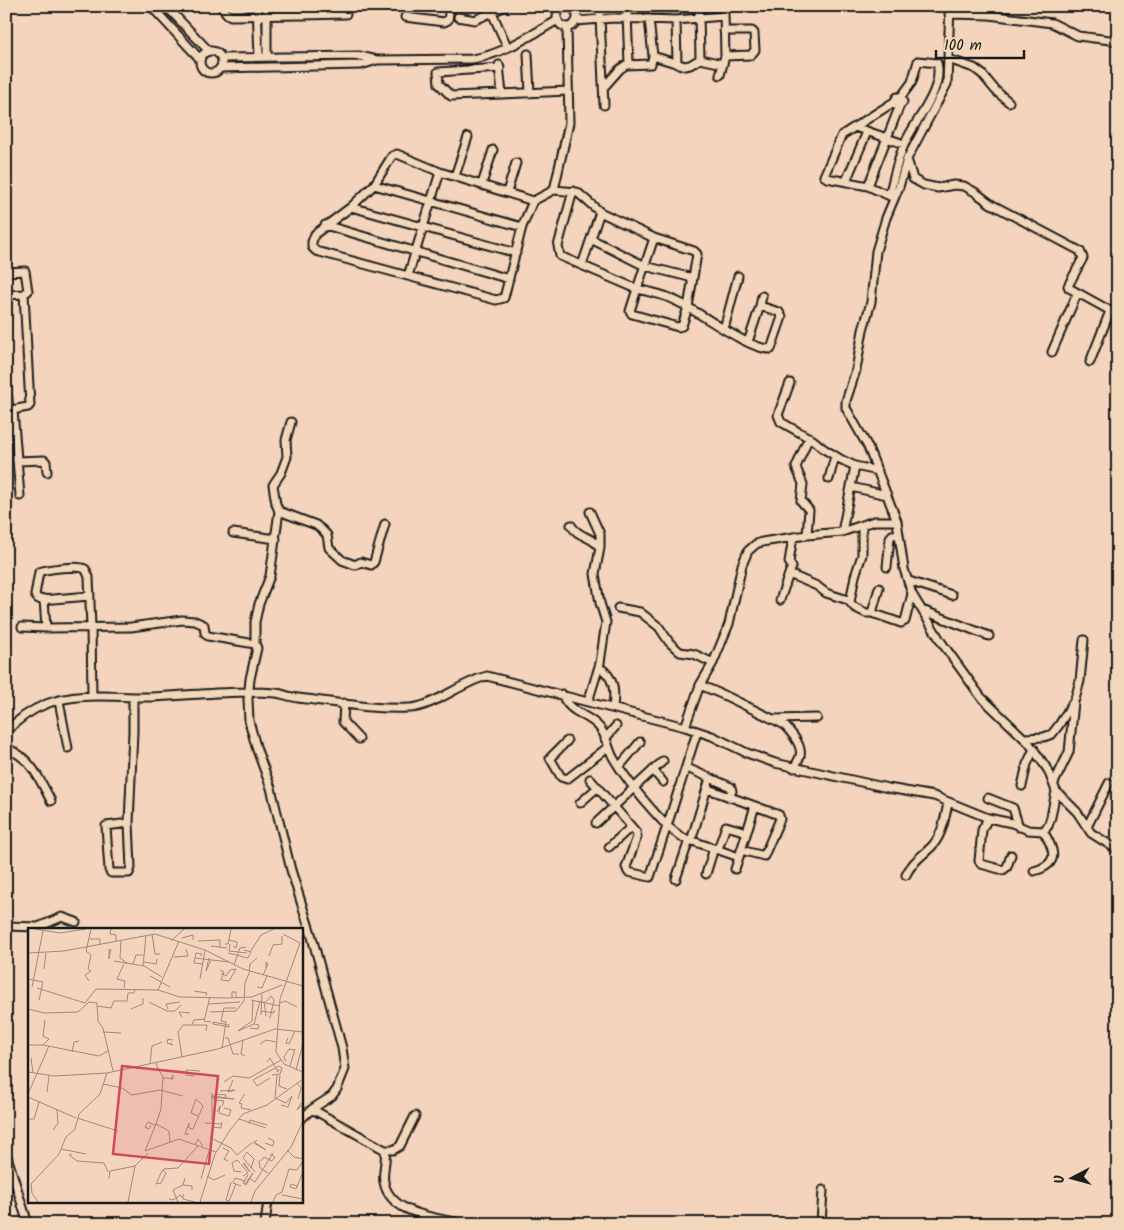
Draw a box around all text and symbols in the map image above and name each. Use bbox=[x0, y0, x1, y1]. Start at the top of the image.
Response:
scale bar bbox=[936, 28, 1024, 60]
text: 100 m bbox=[944, 34, 982, 58]
inset map bbox=[28, 928, 302, 1202]
north arrow bbox=[1046, 1152, 1096, 1202]
text: U bbox=[1049, 1173, 1071, 1185]

